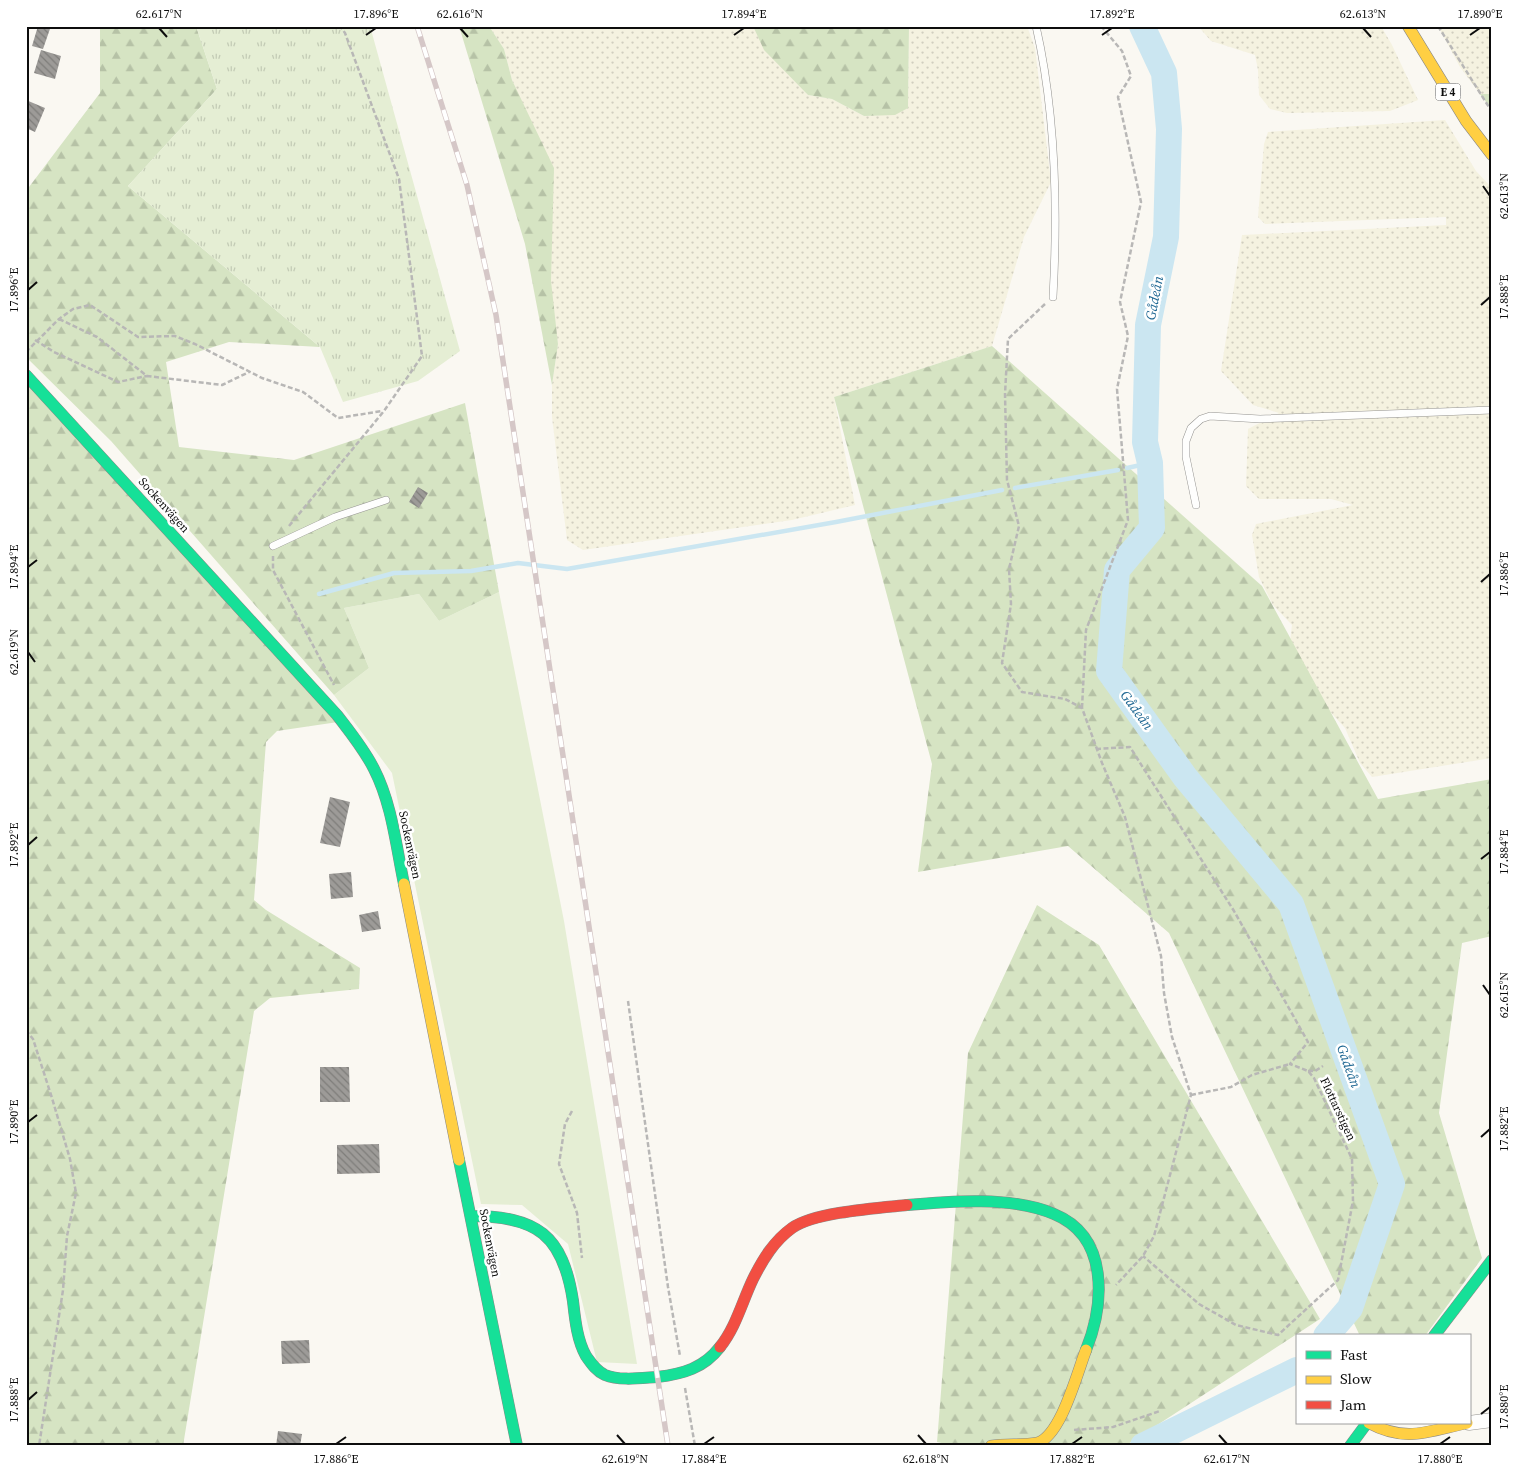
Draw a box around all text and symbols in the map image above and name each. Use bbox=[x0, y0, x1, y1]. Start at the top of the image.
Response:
text: 62.617°N bbox=[136, 6, 182, 22]
text: 17.896°E bbox=[354, 6, 398, 22]
text: 62.616°N bbox=[437, 6, 483, 22]
text: 17.894°E bbox=[722, 6, 766, 22]
text: 17.892°E bbox=[1090, 6, 1134, 22]
text: 62.613°N bbox=[1340, 6, 1386, 22]
text: 17.890°E bbox=[1458, 6, 1502, 22]
road number: E 4 bbox=[1436, 84, 1460, 100]
text: 62.613°N bbox=[1496, 173, 1512, 219]
text: 17.896°E bbox=[6, 268, 22, 312]
water label: Gådeån bbox=[1140, 274, 1168, 322]
text: 17.888°E bbox=[1496, 275, 1512, 319]
street label: Sockenvägen bbox=[135, 474, 193, 536]
text: 17.894°E bbox=[6, 545, 22, 589]
text: 17.886°E bbox=[1496, 552, 1512, 596]
text: 62.619°N bbox=[6, 629, 22, 675]
water label: Gådeån bbox=[1116, 686, 1158, 734]
street label: Sockenvägen bbox=[395, 810, 425, 880]
text: 17.892°E bbox=[6, 823, 22, 867]
text: 17.884°E bbox=[1496, 830, 1512, 874]
text: 62.615°N bbox=[1496, 972, 1512, 1018]
water label: Gådeån bbox=[1332, 1042, 1366, 1090]
street label: Flottarstigen bbox=[1316, 1075, 1360, 1143]
text: 17.890°E bbox=[6, 1100, 22, 1144]
text: 17.882°E bbox=[1496, 1107, 1512, 1151]
street label: Sockenvägen bbox=[476, 1208, 504, 1278]
legend bbox=[1296, 1334, 1470, 1424]
text: Fast bbox=[1340, 1344, 1367, 1365]
text: Slow bbox=[1340, 1368, 1372, 1389]
text: 17.888°E bbox=[6, 1378, 22, 1422]
text: 17.880°E bbox=[1496, 1385, 1512, 1429]
text: Jam bbox=[1339, 1394, 1367, 1415]
text: 17.886°E bbox=[314, 1451, 358, 1467]
text: 62.619°N bbox=[602, 1451, 648, 1467]
text: 17.884°E bbox=[682, 1451, 726, 1467]
text: 62.618°N bbox=[903, 1451, 949, 1467]
text: 17.882°E bbox=[1050, 1451, 1094, 1467]
text: 62.617°N bbox=[1204, 1451, 1250, 1467]
text: 17.880°E bbox=[1418, 1451, 1462, 1467]

